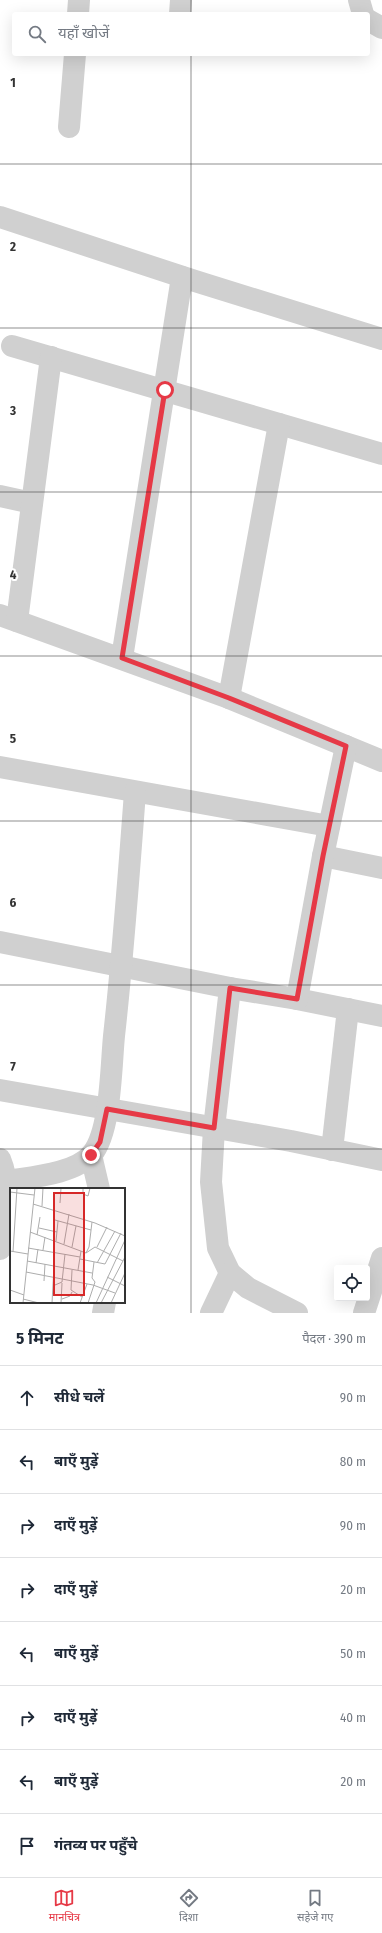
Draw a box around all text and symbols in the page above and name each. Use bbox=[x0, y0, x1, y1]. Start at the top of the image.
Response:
search box bbox=[12, 12, 370, 56]
icon: search bbox=[26, 23, 48, 45]
text: यहाँ खोजें bbox=[58, 24, 109, 42]
text: 1 bbox=[10, 75, 16, 90]
text: 2 bbox=[9, 239, 16, 254]
route start bbox=[156, 381, 174, 399]
text: 3 bbox=[9, 403, 16, 418]
text: 4 bbox=[10, 567, 17, 582]
text: 5 bbox=[10, 731, 16, 746]
text: 6 bbox=[10, 895, 17, 910]
text: 7 bbox=[10, 1059, 16, 1074]
route end bbox=[82, 1146, 100, 1164]
inset map bbox=[10, 1188, 125, 1303]
map controls bbox=[334, 1265, 370, 1301]
button: locate bbox=[334, 1265, 370, 1301]
text: 5 मिनट bbox=[16, 1328, 64, 1349]
text: पैदल · 390 m bbox=[302, 1331, 366, 1346]
icon: ahead bbox=[16, 1387, 38, 1409]
text: सीधे चलें bbox=[54, 1388, 104, 1406]
text: 90 m bbox=[340, 1390, 366, 1405]
icon: left bbox=[16, 1451, 38, 1473]
text: बाएँ मुड़ें bbox=[54, 1452, 98, 1470]
text: 80 m bbox=[340, 1454, 366, 1469]
icon: right bbox=[16, 1515, 38, 1537]
text: दाएँ मुड़ें bbox=[54, 1516, 97, 1534]
text: 90 m bbox=[340, 1518, 366, 1533]
icon: right bbox=[16, 1579, 38, 1601]
text: दाएँ मुड़ें bbox=[54, 1580, 97, 1598]
text: 20 m bbox=[340, 1582, 366, 1597]
icon: left bbox=[16, 1643, 38, 1665]
text: बाएँ मुड़ें bbox=[54, 1644, 98, 1662]
text: 50 m bbox=[340, 1646, 366, 1661]
icon: right bbox=[16, 1707, 38, 1729]
text: दाएँ मुड़ें bbox=[54, 1708, 97, 1726]
text: 40 m bbox=[340, 1710, 366, 1725]
icon: left bbox=[16, 1771, 38, 1793]
text: बाएँ मुड़ें bbox=[54, 1772, 98, 1790]
text: 20 m bbox=[340, 1774, 366, 1789]
icon: arrive bbox=[16, 1835, 38, 1857]
text: गंतव्य पर पहुँचे bbox=[54, 1836, 137, 1854]
tab: मानचित्र bbox=[49, 1887, 80, 1925]
tab: दिशा bbox=[178, 1887, 200, 1925]
tab: सहेजे गए bbox=[297, 1887, 333, 1925]

